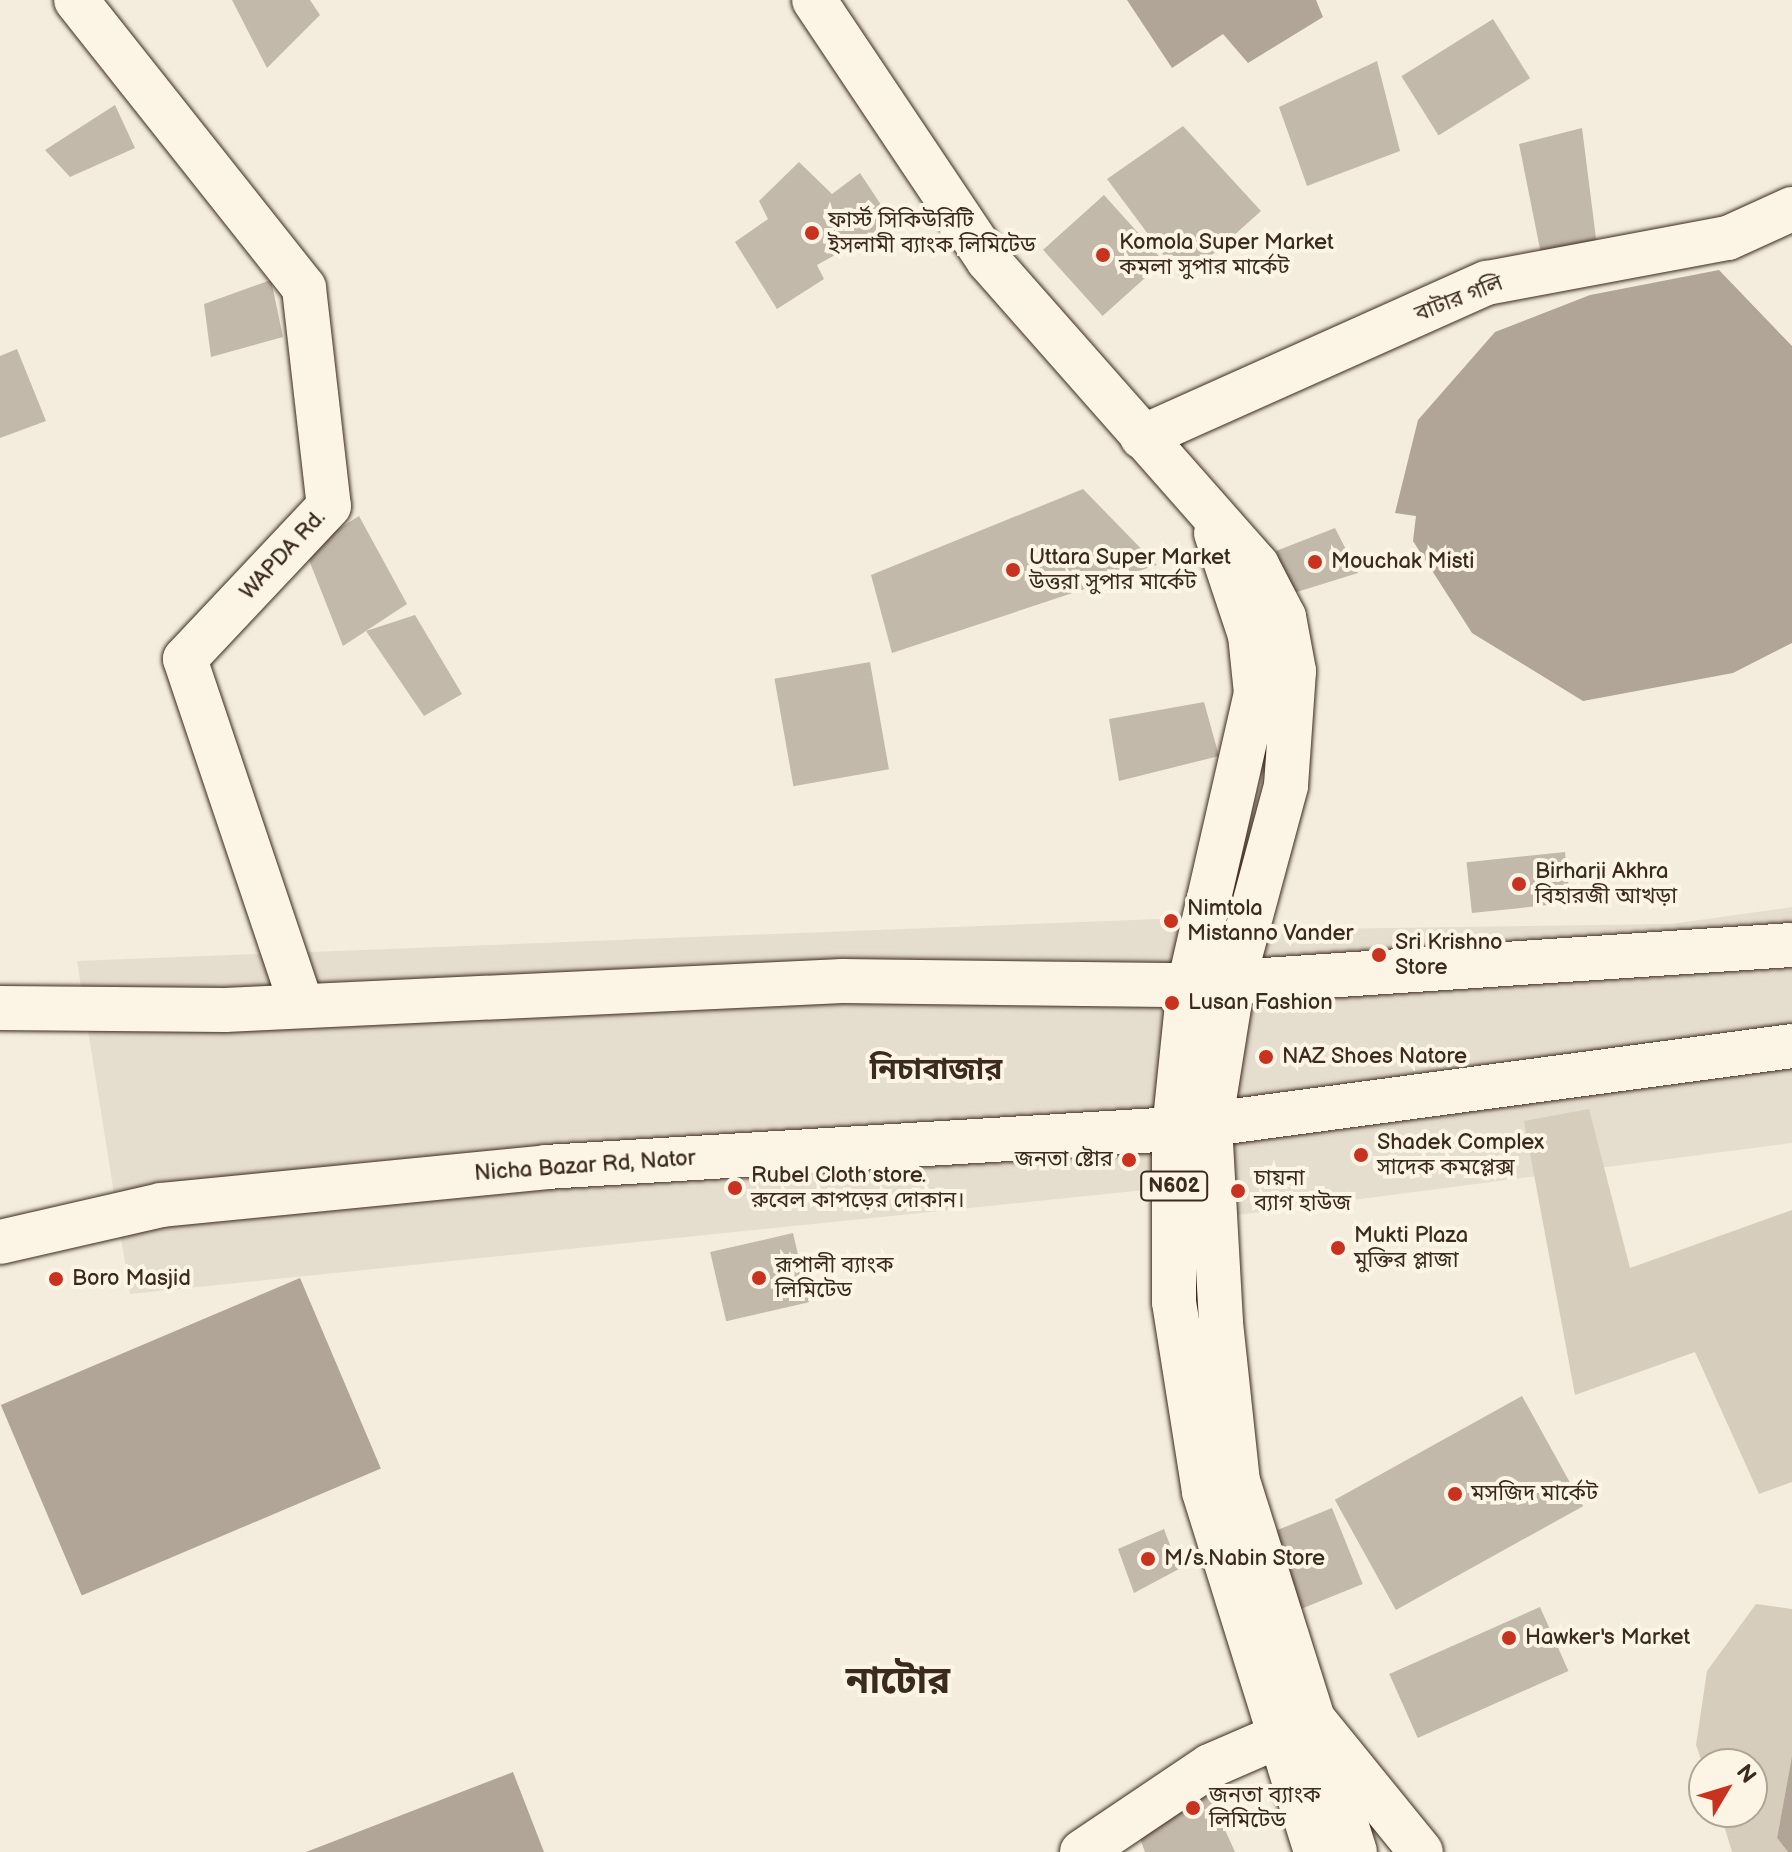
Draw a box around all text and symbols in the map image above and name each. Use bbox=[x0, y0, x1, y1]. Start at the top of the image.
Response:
place label: ফার্স্ট সিকিউরিটি ইসলামী ব্যাংক লিমিটেড bbox=[828, 207, 1036, 258]
marker: ফার্স্ট সিকিউরিটি ইসলামী ব্যাংক লিমিটেড bbox=[803, 224, 821, 242]
place label: Komola Super Market কমলা সুপার মার্কেট bbox=[1119, 229, 1334, 280]
marker: Komola Super Market কমলা সুপার মার্কেট bbox=[1094, 246, 1112, 264]
street label: বাটার গলি bbox=[1411, 270, 1507, 328]
street label: WAPDA Rd. bbox=[235, 505, 331, 605]
place label: Uttara Super Market উত্তরা সুপার মার্কেট bbox=[1029, 544, 1231, 596]
place label: Mouchak Misti bbox=[1331, 549, 1474, 575]
marker: Mouchak Misti bbox=[1306, 553, 1324, 571]
marker: Uttara Super Market উত্তরা সুপার মার্কেট bbox=[1004, 561, 1022, 579]
place label: Birharji Akhra বিহারজী আখড়া bbox=[1535, 858, 1677, 910]
marker: Birharji Akhra বিহারজী আখড়া bbox=[1510, 875, 1528, 893]
place label: Nimtola Mistanno Vander bbox=[1187, 895, 1354, 946]
marker: Nimtola Mistanno Vander bbox=[1162, 912, 1180, 930]
place label: Sri Krishno Store bbox=[1395, 929, 1503, 980]
marker: Sri Krishno Store bbox=[1370, 946, 1388, 964]
place label: Lusan Fashion bbox=[1188, 990, 1333, 1016]
marker: Lusan Fashion bbox=[1163, 994, 1181, 1012]
place label: NAZ Shoes Natore bbox=[1282, 1044, 1467, 1070]
marker: NAZ Shoes Natore bbox=[1257, 1048, 1275, 1066]
district label: নিচাবাজার bbox=[870, 1052, 1002, 1088]
place label: Shadek Complex সাদেক কমপ্লেক্স bbox=[1377, 1129, 1544, 1180]
street label: Nicha Bazar Rd, Nator bbox=[473, 1145, 697, 1187]
marker: Shadek Complex সাদেক কমপ্লেক্স bbox=[1352, 1146, 1370, 1164]
place label: জনতা ষ্টোর bbox=[1015, 1147, 1113, 1173]
marker: জনতা ষ্টোর bbox=[1120, 1151, 1138, 1169]
place label: Rubel Cloth store. রুবেল কাপড়ের দোকান। bbox=[751, 1162, 965, 1214]
place label: চায়না ব্যাগ হাউজ bbox=[1254, 1165, 1351, 1216]
road number: N602 bbox=[1140, 1170, 1208, 1202]
marker: Rubel Cloth store. রুবেল কাপড়ের দোকান। bbox=[726, 1179, 744, 1197]
marker: চায়না ব্যাগ হাউজ bbox=[1229, 1182, 1247, 1200]
place label: Mukti Plaza মুক্তির প্লাজা bbox=[1354, 1222, 1468, 1274]
marker: Mukti Plaza মুক্তির প্লাজা bbox=[1329, 1239, 1347, 1257]
place label: রূপালী ব্যাংক লিমিটেড bbox=[775, 1252, 894, 1304]
place label: Boro Masjid bbox=[72, 1266, 191, 1292]
marker: রূপালী ব্যাংক লিমিটেড bbox=[750, 1269, 768, 1287]
marker: Boro Masjid bbox=[47, 1270, 65, 1288]
place label: মসজিদ মার্কেট bbox=[1471, 1481, 1598, 1507]
marker: মসজিদ মার্কেট bbox=[1446, 1485, 1464, 1503]
place label: M/s.Nabin Store bbox=[1164, 1546, 1325, 1572]
marker: M/s.Nabin Store bbox=[1139, 1550, 1157, 1568]
place label: Hawker's Market bbox=[1525, 1625, 1690, 1651]
marker: Hawker's Market bbox=[1500, 1629, 1518, 1647]
district label: নাটোর bbox=[846, 1659, 950, 1705]
north arrow bbox=[1688, 1748, 1768, 1828]
text: N bbox=[1730, 1759, 1761, 1789]
place label: জনতা ব্যাংক লিমিটেড bbox=[1209, 1782, 1321, 1834]
marker: জনতা ব্যাংক লিমিটেড bbox=[1184, 1799, 1202, 1817]

